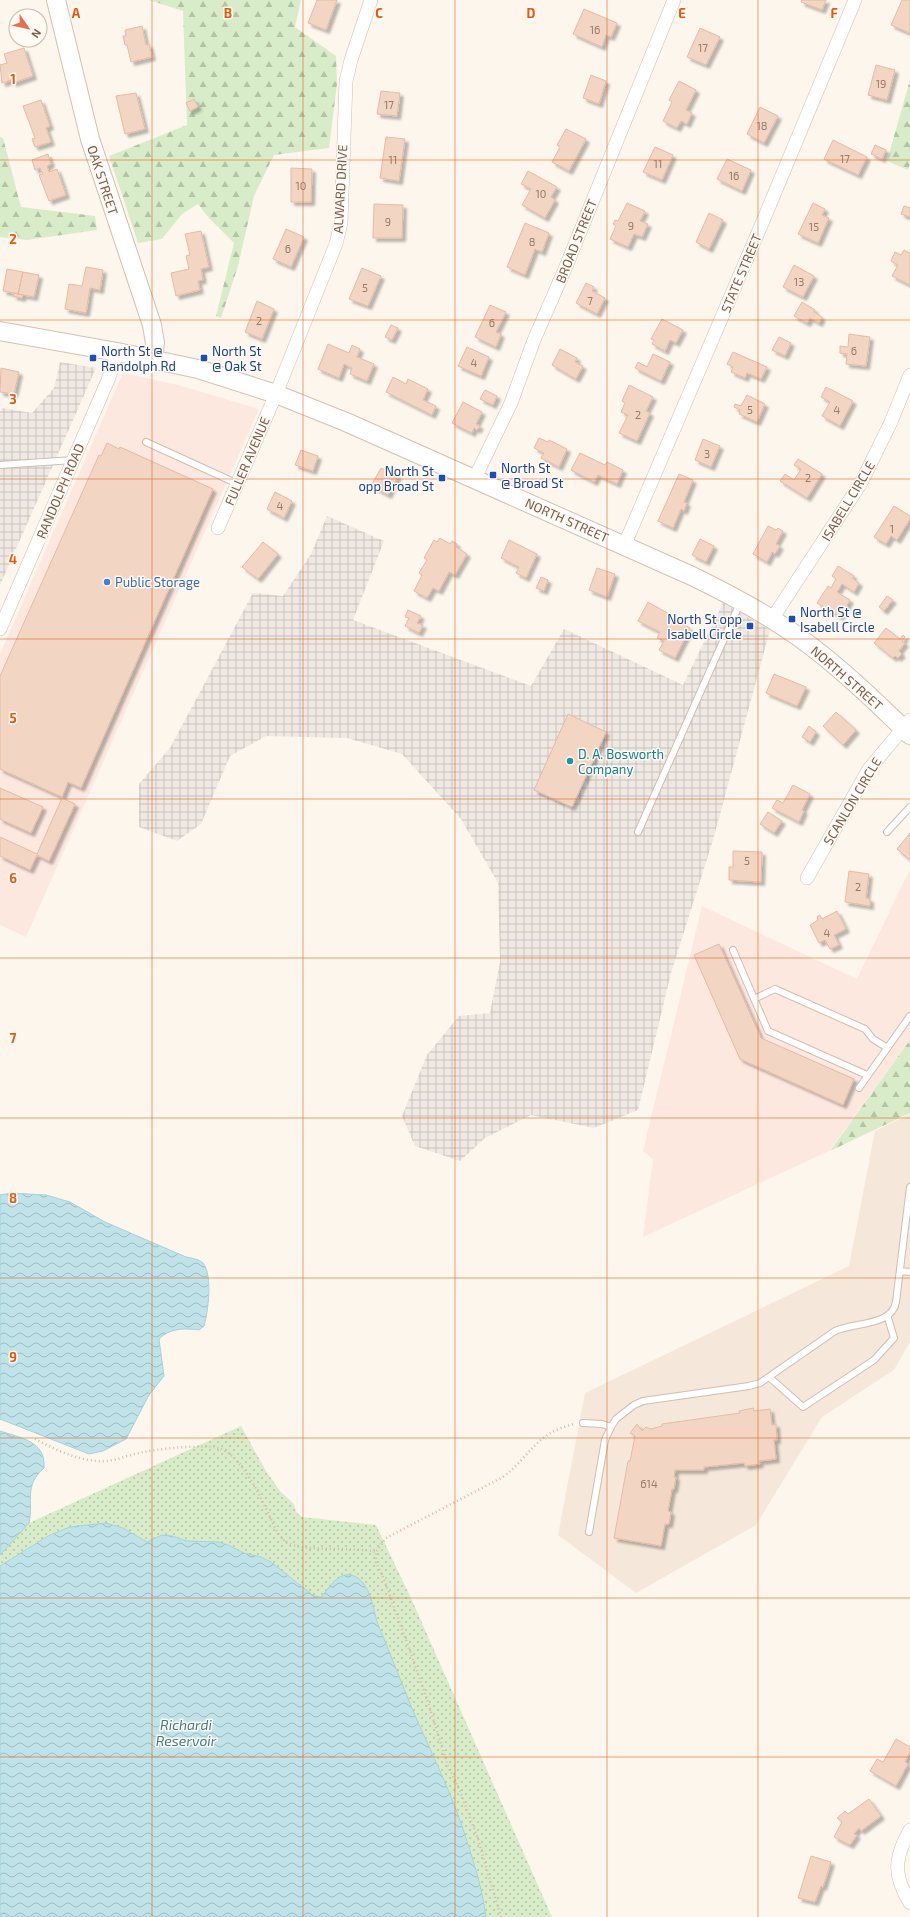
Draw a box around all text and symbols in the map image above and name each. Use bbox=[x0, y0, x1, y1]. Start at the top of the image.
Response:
text: A bbox=[72, 5, 81, 21]
text: B bbox=[224, 5, 232, 21]
text: C bbox=[375, 5, 383, 21]
text: D bbox=[527, 5, 536, 21]
text: E bbox=[678, 5, 686, 21]
text: F bbox=[830, 5, 838, 21]
north arrow bbox=[8, 8, 48, 48]
house number: 16 bbox=[590, 23, 600, 36]
text: N bbox=[29, 27, 44, 41]
house number: 17 bbox=[698, 41, 708, 54]
text: 1 bbox=[10, 71, 16, 87]
house number: 19 bbox=[876, 77, 886, 90]
house number: 17 bbox=[384, 98, 394, 111]
house number: 18 bbox=[756, 119, 768, 132]
street label: OAK STREET bbox=[84, 143, 122, 217]
street label: ALWARD DRIVE bbox=[330, 144, 350, 234]
house number: 17 bbox=[840, 152, 850, 165]
house number: 11 bbox=[389, 153, 397, 166]
house number: 11 bbox=[654, 157, 662, 170]
house number: 16 bbox=[729, 169, 739, 182]
house number: 10 bbox=[295, 179, 307, 192]
house number: 10 bbox=[535, 187, 547, 200]
street label: BROAD STREET bbox=[552, 196, 600, 285]
house number: 9 bbox=[385, 215, 391, 228]
house number: 9 bbox=[628, 219, 634, 232]
house number: 15 bbox=[809, 220, 819, 233]
text: 2 bbox=[9, 231, 17, 247]
street label: STATE STREET bbox=[717, 231, 765, 315]
house number: 8 bbox=[529, 235, 535, 248]
house number: 6 bbox=[285, 242, 291, 255]
house number: 13 bbox=[794, 275, 804, 288]
house number: 5 bbox=[362, 281, 368, 294]
house number: 7 bbox=[587, 294, 593, 307]
house number: 2 bbox=[256, 314, 262, 327]
house number: 6 bbox=[489, 316, 495, 329]
place label: North St @ Randolph Rd bbox=[101, 343, 176, 374]
place label: North St @ Oak St bbox=[212, 343, 262, 374]
house number: 6 bbox=[851, 344, 857, 357]
marker: North St @ Randolph Rd bbox=[88, 353, 98, 363]
marker: North St @ Oak St bbox=[199, 353, 209, 363]
house number: 4 bbox=[471, 356, 478, 369]
text: 3 bbox=[9, 391, 17, 407]
house number: 5 bbox=[747, 403, 753, 416]
house number: 4 bbox=[834, 403, 841, 416]
house number: 2 bbox=[635, 408, 641, 421]
street label: FULLER AVENUE bbox=[221, 414, 273, 508]
street label: RANDOLPH ROAD bbox=[33, 441, 87, 541]
house number: 3 bbox=[704, 447, 710, 460]
street label: ISABELL CIRCLE bbox=[818, 458, 878, 544]
place label: North St @ Broad St bbox=[501, 460, 563, 491]
place label: North St opp Broad St bbox=[358, 463, 434, 494]
marker: North St @ Broad St bbox=[488, 470, 498, 480]
house number: 2 bbox=[805, 471, 811, 484]
marker: North St opp Broad St bbox=[437, 473, 447, 483]
street label: NORTH STREET bbox=[523, 494, 612, 546]
house number: 4 bbox=[277, 499, 284, 512]
house number: 1 bbox=[890, 522, 894, 535]
text: 4 bbox=[9, 551, 17, 567]
place label: Public Storage bbox=[115, 574, 200, 590]
marker: Public Storage bbox=[102, 577, 112, 587]
place label: North St @ Isabell Circle bbox=[800, 604, 875, 635]
place label: North St opp Isabell Circle bbox=[667, 611, 742, 642]
marker: North St @ Isabell Circle bbox=[787, 614, 797, 624]
marker: North St opp Isabell Circle bbox=[745, 621, 755, 631]
street label: NORTH STREET bbox=[808, 642, 886, 714]
text: 5 bbox=[9, 710, 17, 726]
place label: D. A. Bosworth Company bbox=[578, 746, 664, 777]
street label: SCANLON CIRCLE bbox=[820, 754, 884, 848]
marker: D. A. Bosworth Company bbox=[565, 756, 575, 766]
house number: 5 bbox=[744, 854, 750, 867]
text: 6 bbox=[9, 870, 17, 886]
house number: 2 bbox=[855, 880, 861, 893]
house number: 4 bbox=[824, 926, 831, 939]
text: 7 bbox=[10, 1030, 17, 1046]
text: 8 bbox=[9, 1190, 17, 1206]
text: 9 bbox=[9, 1349, 17, 1365]
house number: 614 bbox=[640, 1477, 658, 1490]
water label: Richardi Reservoir bbox=[156, 1716, 217, 1749]

